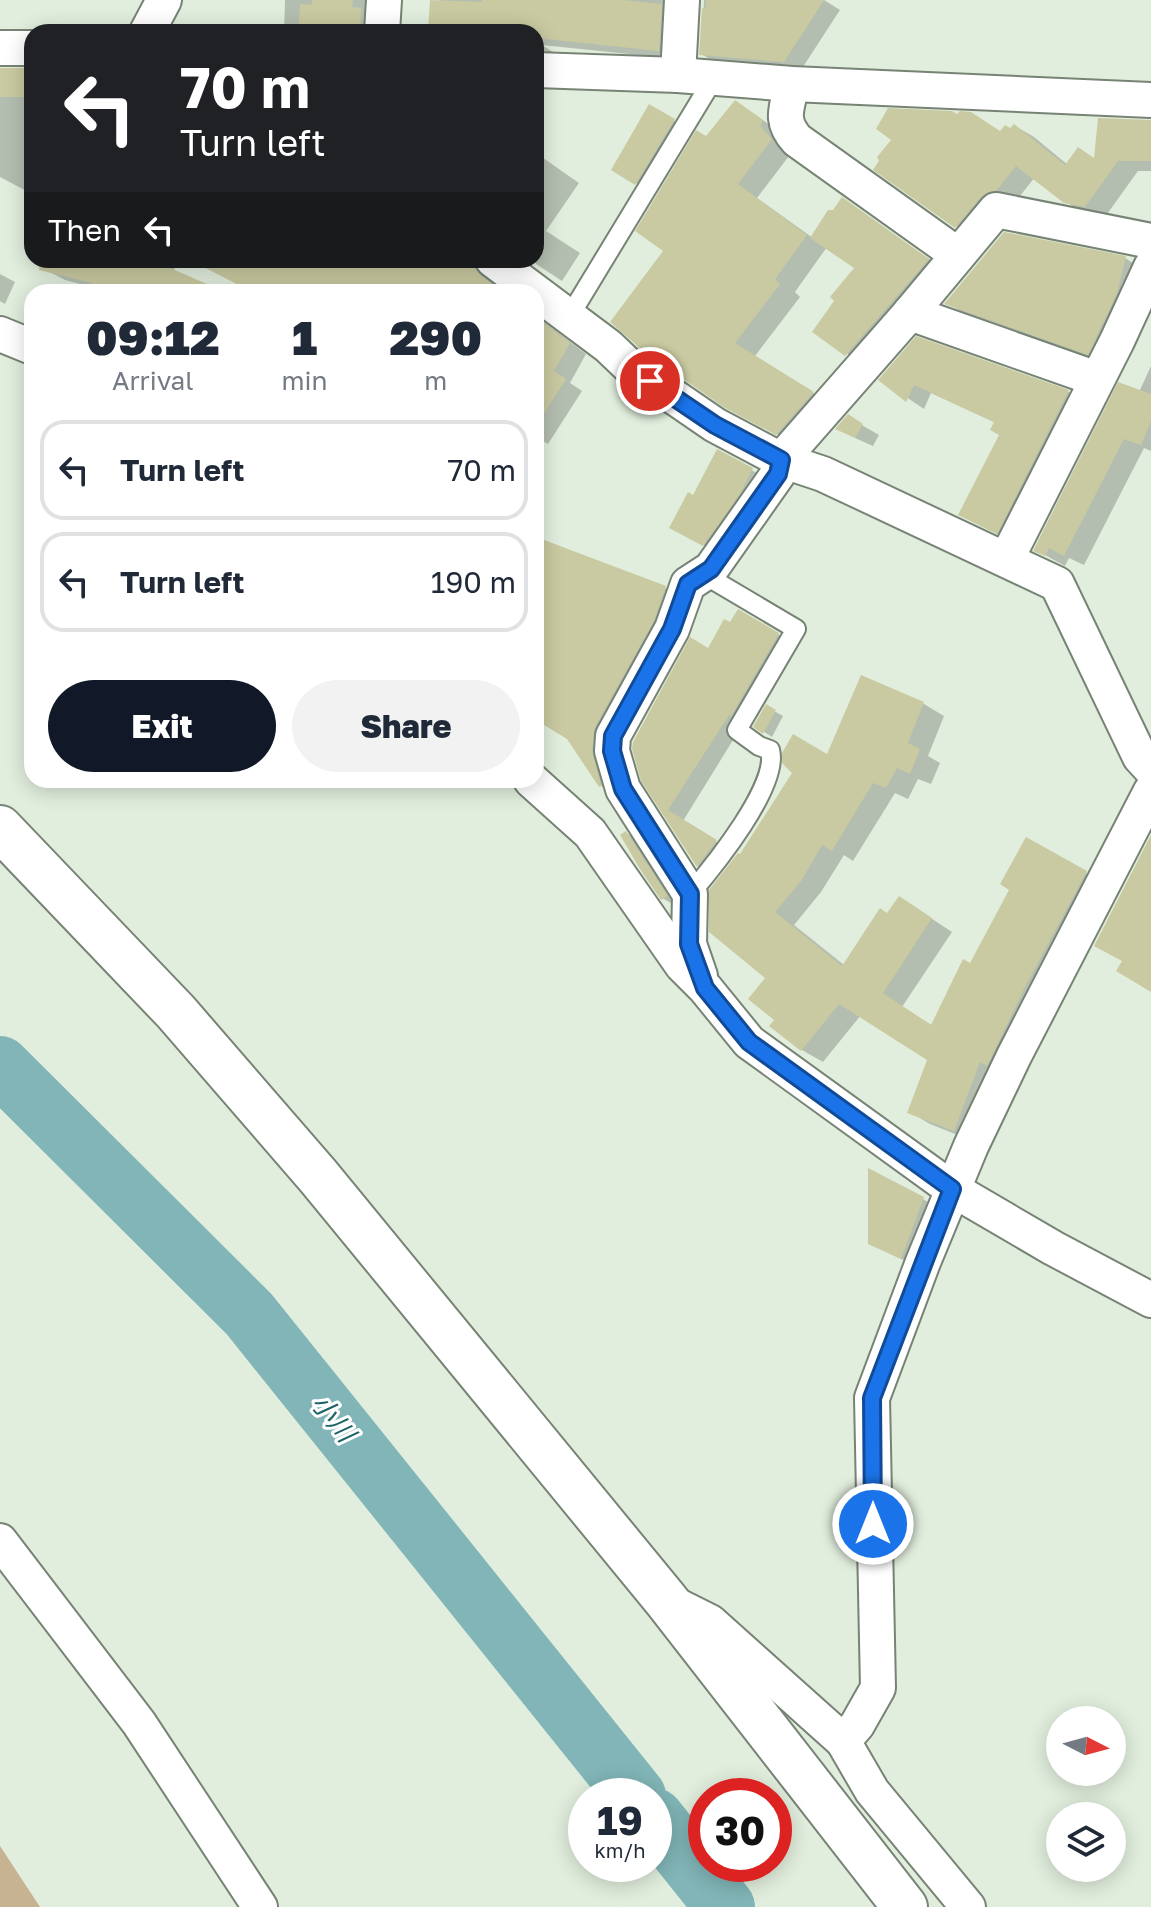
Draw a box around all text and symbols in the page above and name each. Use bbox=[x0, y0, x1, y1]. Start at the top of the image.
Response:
text: 70 m bbox=[180, 53, 310, 120]
icon: left bbox=[48, 56, 152, 160]
text: Turn left bbox=[180, 121, 326, 164]
icon: left bbox=[137, 208, 181, 252]
text: Then bbox=[48, 212, 121, 248]
text: 09:12 bbox=[86, 308, 220, 366]
text: 1 bbox=[292, 308, 317, 366]
text: 290 bbox=[389, 308, 482, 366]
pin bbox=[616, 347, 684, 415]
icon: arrive bbox=[628, 359, 672, 403]
text: Arrival bbox=[112, 365, 194, 396]
text: min bbox=[282, 365, 328, 396]
text: m bbox=[424, 365, 447, 396]
icon: left bbox=[52, 448, 96, 492]
text: Turn left bbox=[120, 452, 245, 488]
text: 70 m bbox=[447, 452, 516, 488]
icon: left bbox=[52, 560, 96, 604]
text: Turn left bbox=[120, 564, 245, 600]
text: 190 m bbox=[431, 564, 516, 600]
button: Exit bbox=[48, 680, 276, 772]
button: Share bbox=[292, 680, 520, 772]
water label: 小川 bbox=[305, 1388, 364, 1450]
position arrow bbox=[831, 1482, 915, 1566]
north arrow bbox=[1046, 1706, 1126, 1786]
map controls bbox=[1046, 1706, 1126, 1882]
speed limit sign: 30 bbox=[688, 1778, 792, 1882]
text: 19 bbox=[597, 1796, 643, 1844]
button: layers bbox=[1046, 1802, 1126, 1882]
text: km/h bbox=[595, 1838, 645, 1862]

